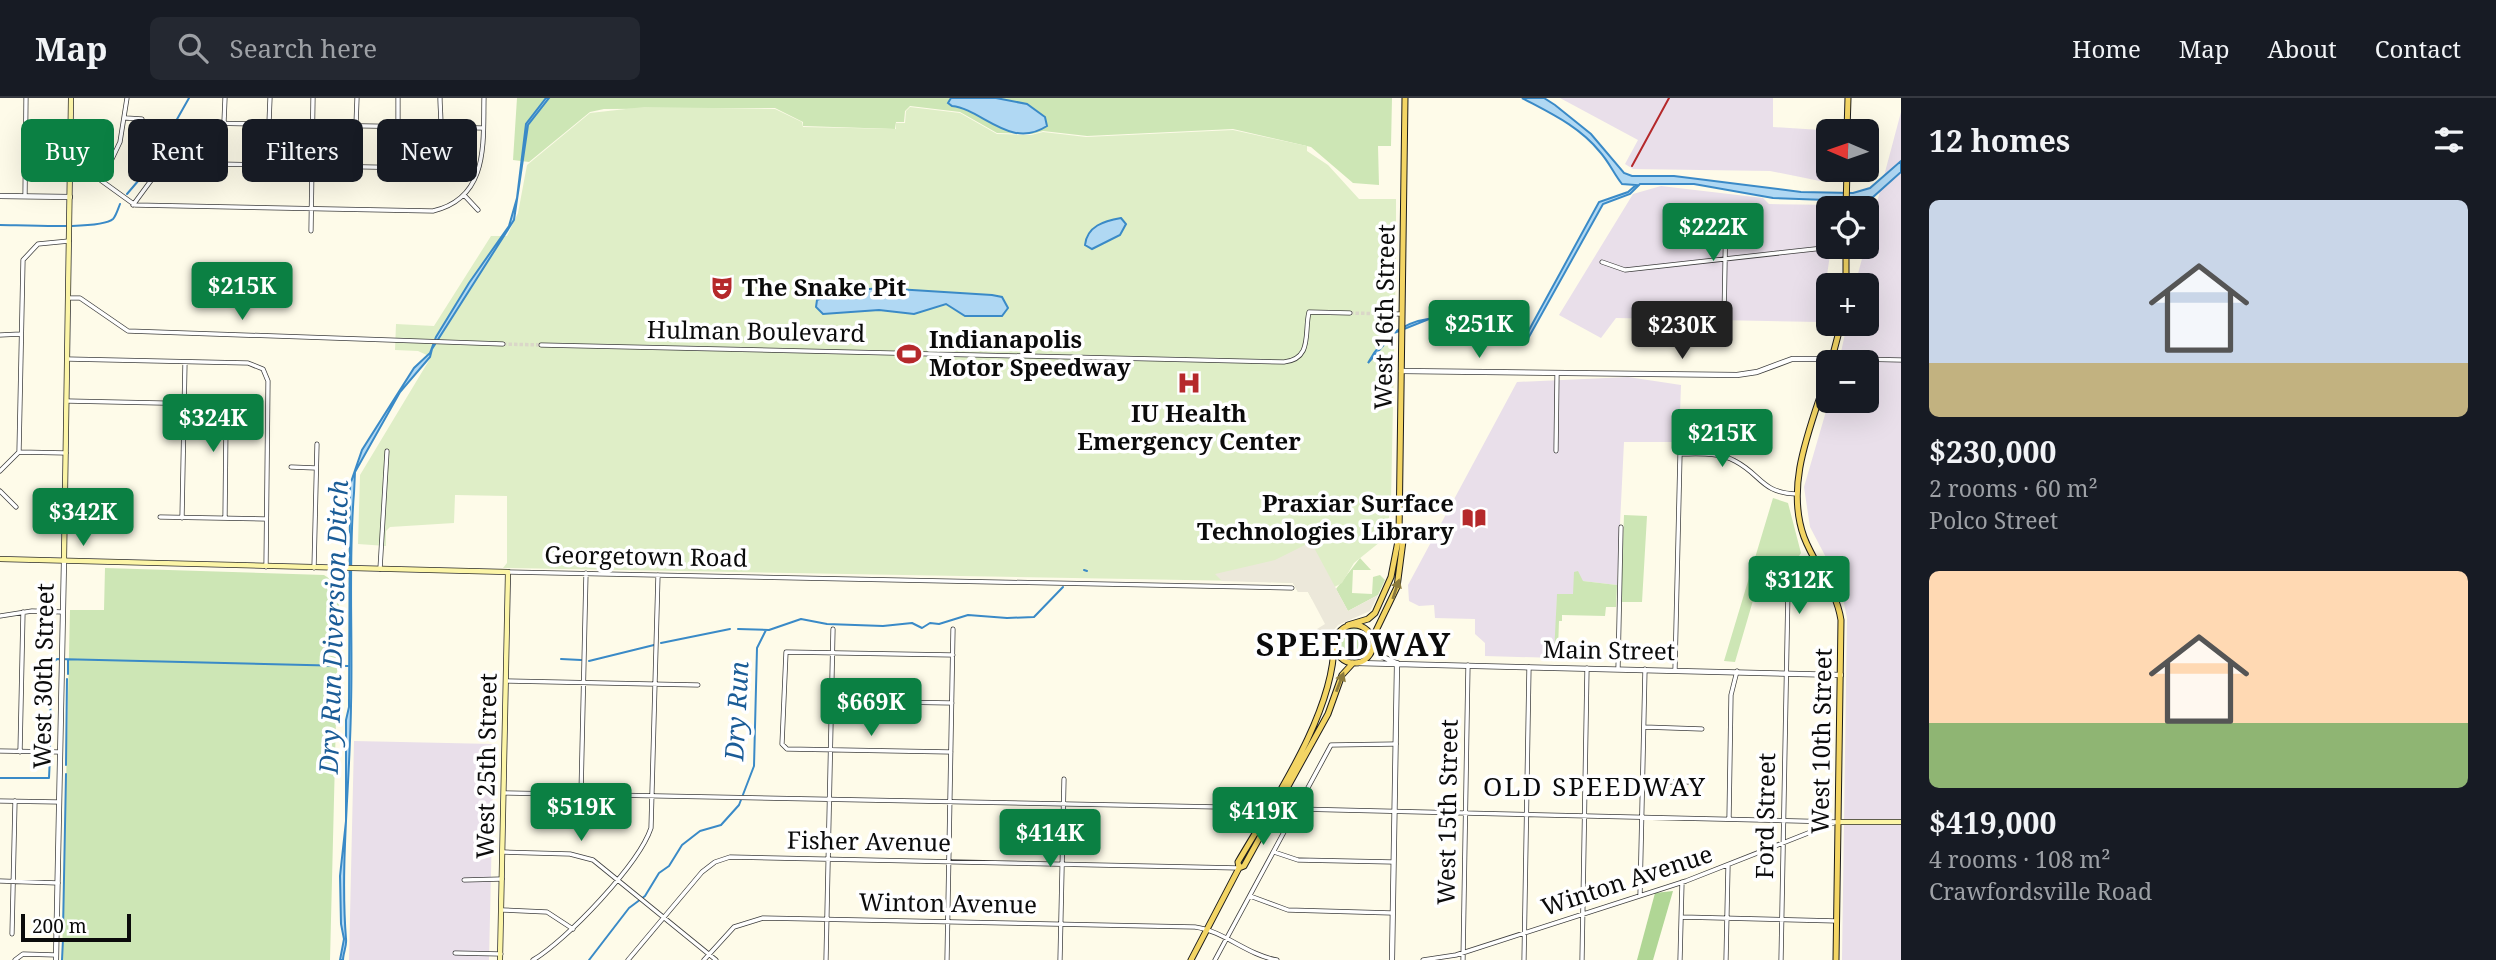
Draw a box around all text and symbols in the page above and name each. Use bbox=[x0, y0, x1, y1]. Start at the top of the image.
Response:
search box bbox=[150, 17, 640, 80]
text: Map bbox=[35, 26, 108, 71]
icon: search bbox=[174, 29, 212, 67]
text: Search here bbox=[230, 30, 377, 66]
text: Home bbox=[2072, 32, 2141, 65]
text: Map bbox=[2179, 32, 2230, 65]
text: About bbox=[2268, 32, 2337, 65]
text: Contact bbox=[2375, 32, 2461, 65]
chip: Buy bbox=[21, 119, 114, 182]
chip: Rent bbox=[128, 119, 228, 182]
chip: Filters bbox=[242, 119, 363, 182]
chip: New bbox=[377, 119, 477, 182]
north arrow bbox=[1816, 119, 1880, 182]
map controls bbox=[1816, 119, 1879, 413]
text: 12 homes bbox=[1929, 120, 2070, 161]
icon: filters bbox=[2430, 121, 2468, 159]
button: locate bbox=[1816, 196, 1879, 259]
pin: $222K bbox=[1664, 204, 1762, 263]
text: $222K bbox=[1679, 210, 1747, 242]
street label: West 16th Street bbox=[1365, 224, 1402, 410]
icon: home bbox=[2136, 245, 2262, 371]
pin: $215K bbox=[193, 262, 291, 322]
text: $215K bbox=[208, 269, 276, 301]
place label: The Snake Pit bbox=[742, 270, 906, 303]
button: + bbox=[1816, 273, 1879, 336]
theatre icon: The Snake Pit bbox=[708, 274, 736, 302]
pin: $251K bbox=[1430, 300, 1528, 360]
pin: $230K bbox=[1633, 302, 1731, 361]
text: $251K bbox=[1445, 307, 1513, 339]
text: $230K bbox=[1648, 308, 1716, 340]
street label: Hulman Boulevard bbox=[647, 312, 866, 349]
place label: Indianapolis Motor Speedway bbox=[929, 322, 1131, 383]
sports icon: Indianapolis Motor Speedway bbox=[895, 340, 923, 368]
button: − bbox=[1816, 350, 1879, 413]
hospital icon: IU Health Emergency Center bbox=[1175, 369, 1203, 397]
pin: $324K bbox=[164, 394, 262, 454]
place label: IU Health Emergency Center bbox=[1077, 396, 1301, 457]
text: $324K bbox=[179, 401, 247, 433]
pin: $215K bbox=[1673, 410, 1771, 469]
text: $215K bbox=[1688, 416, 1756, 448]
text: $230,000 bbox=[1929, 431, 2056, 472]
text: 2 rooms · 60 m² bbox=[1929, 472, 2098, 504]
water label: Dry Run Diversion Ditch bbox=[310, 479, 356, 776]
place label: Praxiar Surface Technologies Library bbox=[1197, 486, 1454, 547]
pin: $342K bbox=[34, 489, 132, 548]
text: $342K bbox=[49, 495, 117, 527]
library icon: Praxiar Surface Technologies Library bbox=[1460, 504, 1488, 532]
text: Polco Street bbox=[1929, 504, 2058, 536]
street label: Georgetown Road bbox=[544, 537, 748, 574]
pin: $312K bbox=[1750, 556, 1848, 616]
text: $312K bbox=[1765, 563, 1833, 595]
one-way arrow bbox=[1391, 578, 1402, 599]
street label: West 30th Street bbox=[24, 583, 61, 769]
icon: home bbox=[2136, 616, 2262, 742]
district label: SPEEDWAY bbox=[1256, 622, 1452, 665]
street label: Main Street bbox=[1543, 632, 1675, 667]
street label: West 10th Street bbox=[1802, 648, 1839, 834]
water label: Dry Run bbox=[715, 660, 757, 763]
one-way arrow bbox=[1335, 671, 1346, 692]
street label: West 25th Street bbox=[467, 673, 504, 859]
pin: $669K bbox=[822, 678, 920, 738]
text: $669K bbox=[837, 685, 905, 717]
street label: West 15th Street bbox=[1428, 719, 1465, 905]
street label: Ford Street bbox=[1747, 753, 1782, 879]
district label: OLD SPEEDWAY bbox=[1483, 768, 1707, 804]
pin: $519K bbox=[532, 784, 630, 843]
pin: $419K bbox=[1214, 788, 1312, 847]
text: $519K bbox=[547, 790, 615, 822]
text: $419K bbox=[1229, 794, 1297, 826]
text: $419,000 bbox=[1929, 802, 2056, 843]
pin: $414K bbox=[1001, 810, 1099, 869]
text: $414K bbox=[1016, 816, 1084, 848]
street label: Fisher Avenue bbox=[787, 823, 951, 858]
street label: Winton Avenue bbox=[1537, 836, 1716, 923]
text: 4 rooms · 108 m² bbox=[1929, 843, 2111, 875]
text: Crawfordsville Road bbox=[1929, 875, 2152, 907]
street label: Winton Avenue bbox=[859, 884, 1037, 921]
scale bar bbox=[21, 911, 131, 943]
text: 200 m bbox=[32, 913, 87, 939]

